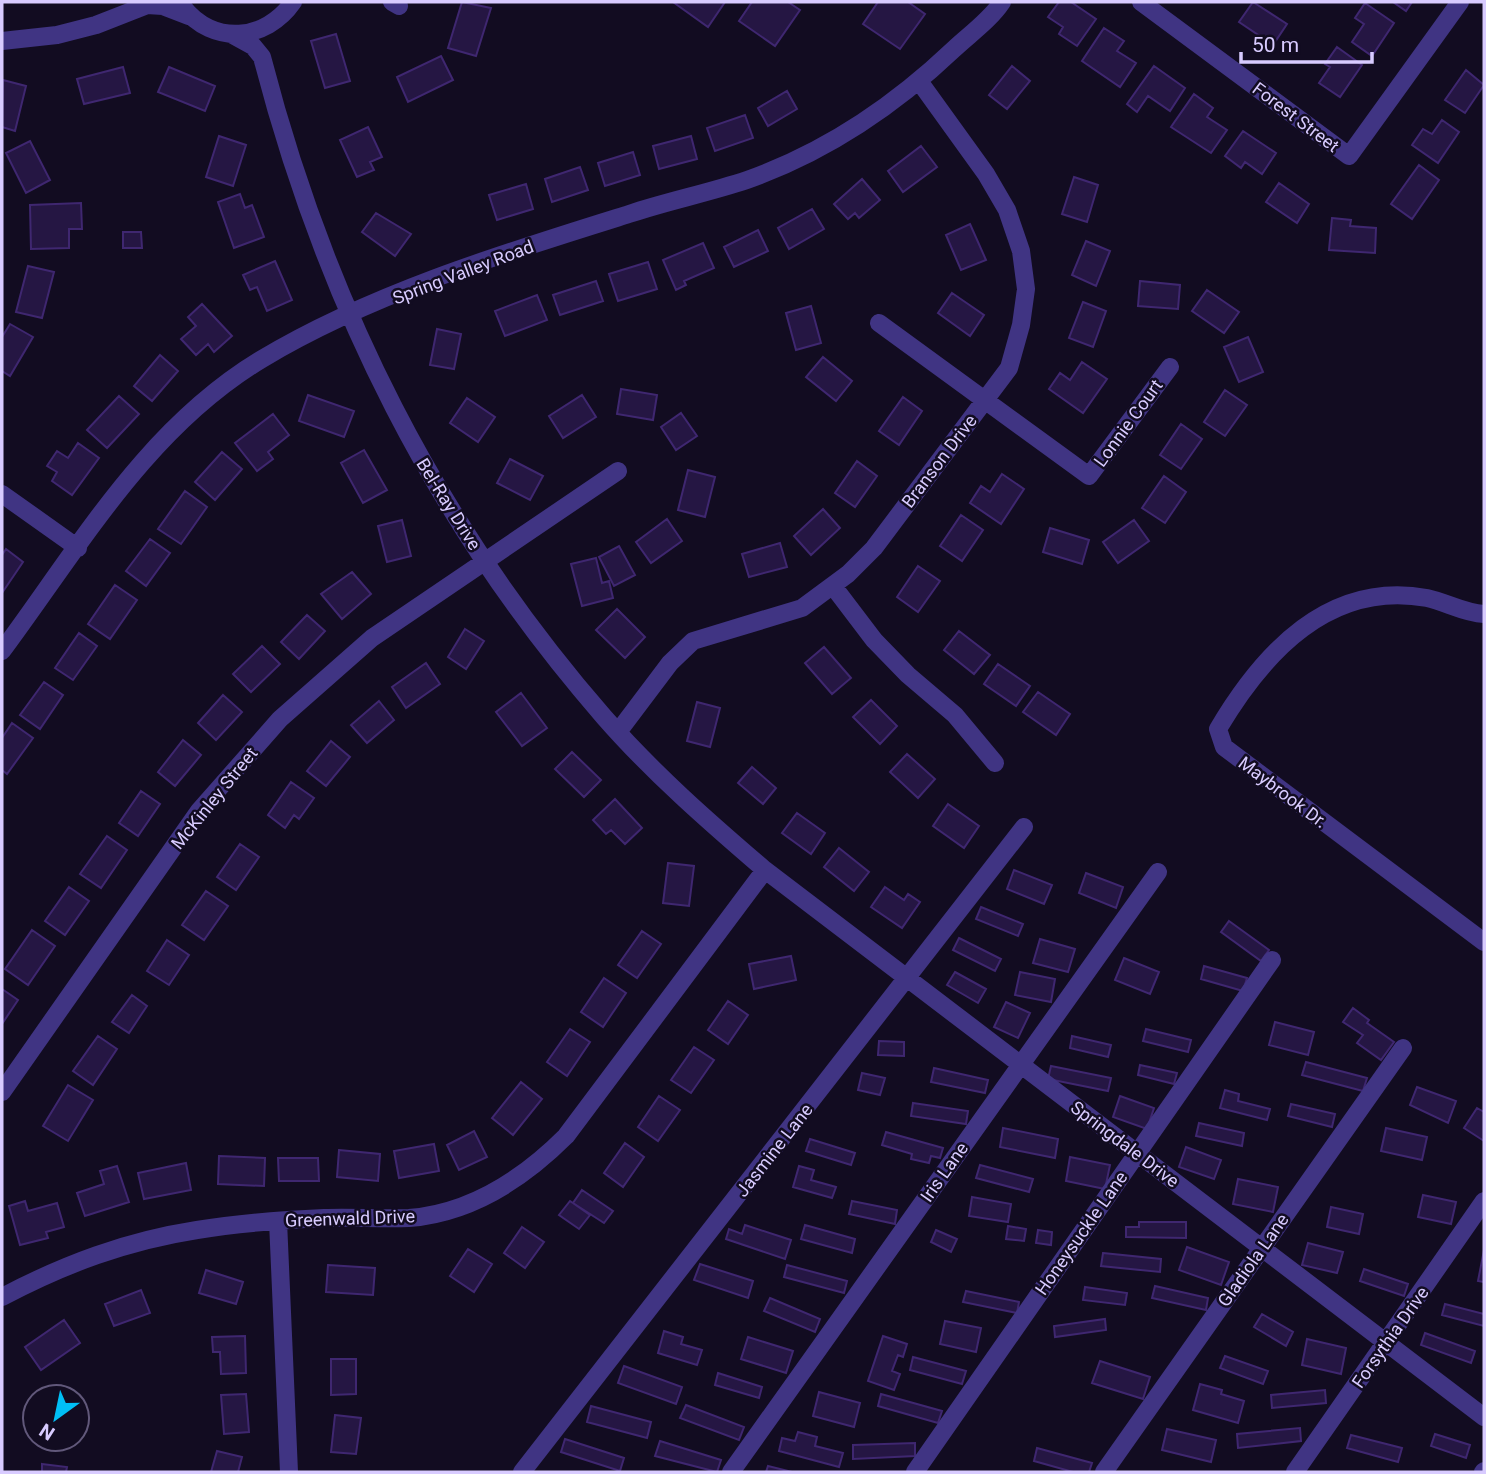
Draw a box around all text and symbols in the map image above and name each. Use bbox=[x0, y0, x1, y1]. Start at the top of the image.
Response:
scale bar bbox=[1241, 21, 1372, 65]
text: 50 m bbox=[1252, 33, 1299, 57]
street label: Forest Street bbox=[1249, 78, 1343, 156]
street label: Spring Valley Road bbox=[390, 235, 536, 309]
street label: Lonnie Court bbox=[1089, 375, 1167, 471]
street label: Branson Drive bbox=[897, 410, 981, 512]
street label: Bel-Ray Drive bbox=[412, 454, 486, 554]
street label: McKinley Street bbox=[166, 743, 262, 853]
street label: Maybrook Dr. bbox=[1235, 752, 1331, 832]
street label: Springdale Drive bbox=[1067, 1096, 1183, 1192]
street label: Jasmine Lane bbox=[731, 1099, 817, 1201]
street label: Iris Lane bbox=[916, 1138, 972, 1206]
street label: Honeysuckle Lane bbox=[1030, 1167, 1132, 1299]
street label: Greenwald Drive bbox=[285, 1205, 415, 1231]
street label: Gladiola Lane bbox=[1213, 1209, 1293, 1311]
street label: Forsythia Drive bbox=[1347, 1282, 1433, 1392]
north arrow bbox=[21, 1383, 91, 1453]
text: N bbox=[35, 1419, 59, 1445]

